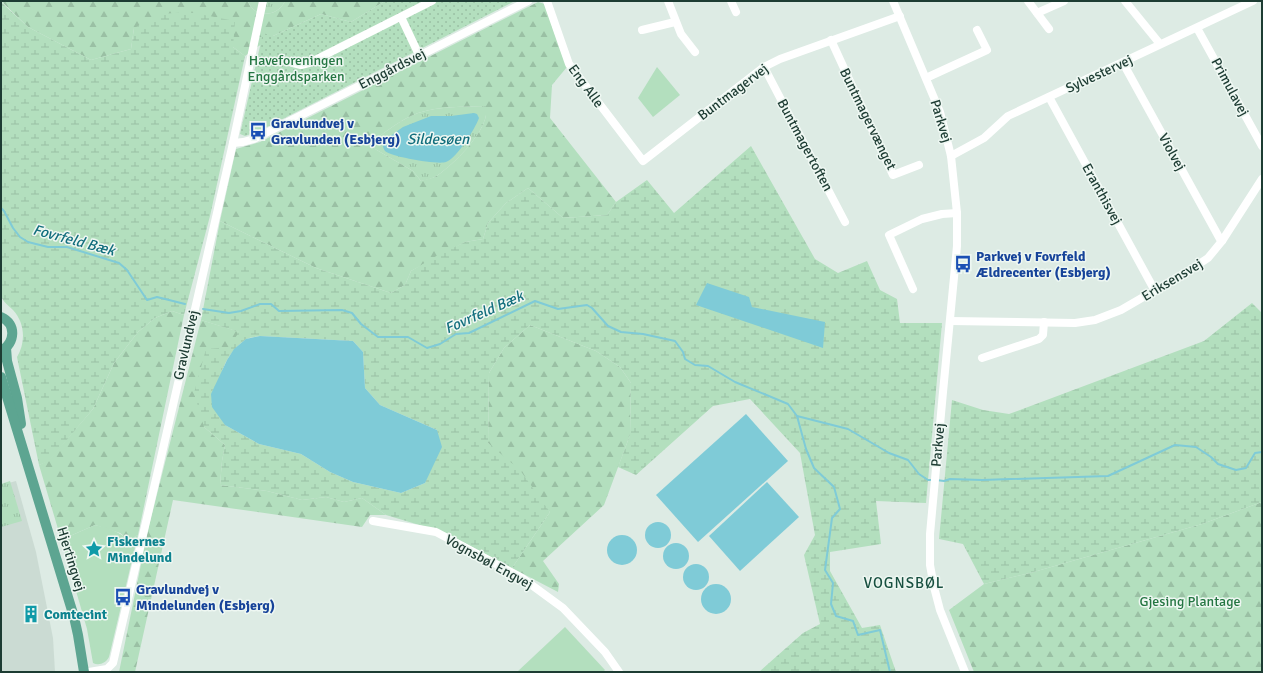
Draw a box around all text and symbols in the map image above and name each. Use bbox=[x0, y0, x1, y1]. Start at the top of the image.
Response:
street label: Enggårdsvej bbox=[356, 45, 428, 93]
street label: Sylvestervej bbox=[1063, 51, 1135, 97]
park label: Haveforeningen Enggårdsparken bbox=[247, 52, 345, 85]
street label: Primulavej bbox=[1208, 55, 1252, 119]
street label: Buntmagervej bbox=[694, 60, 772, 124]
street label: Eng Alle bbox=[565, 61, 607, 111]
street label: Buntmagervænget bbox=[836, 65, 900, 173]
street label: Buntmagertoften bbox=[773, 96, 837, 194]
street label: Parkvej bbox=[926, 97, 956, 145]
place label: Gravlundvej v Gravlunden (Esbjerg) bbox=[271, 115, 400, 148]
bus stop icon: Gravlundvej v Gravlunden (Esbjerg) bbox=[248, 121, 268, 141]
water label: Sildesøen bbox=[407, 130, 470, 148]
street label: Violvej bbox=[1155, 130, 1189, 174]
street label: Eranthisvej bbox=[1078, 160, 1126, 228]
water label: Fovrfeld Bæk bbox=[31, 220, 118, 260]
place label: Parkvej v Fovrfeld Ældrecenter (Esbjerg) bbox=[976, 248, 1111, 281]
bus stop icon: Parkvej v Fovrfeld Ældrecenter (Esbjerg) bbox=[953, 254, 973, 274]
street label: Eriksensvej bbox=[1138, 255, 1206, 305]
water label: Fovrfeld Bæk bbox=[442, 286, 527, 337]
street label: Gravlundvej bbox=[170, 308, 202, 382]
street label: Parkvej bbox=[928, 422, 948, 468]
street label: Hjertingvej bbox=[53, 525, 89, 593]
street label: Vognsbøl Engvej bbox=[442, 531, 536, 593]
place label: Fiskernes Mindelund bbox=[107, 533, 173, 566]
place icon: Fiskernes Mindelund bbox=[84, 539, 104, 559]
district label: VOGNSBØL bbox=[863, 574, 945, 592]
place label: Gravlundvej v Mindelunden (Esbjerg) bbox=[136, 581, 275, 614]
bus stop icon: Gravlundvej v Mindelunden (Esbjerg) bbox=[113, 587, 133, 607]
park label: Gjesing Plantage bbox=[1139, 593, 1241, 610]
building icon: Comtecint bbox=[21, 604, 41, 624]
place label: Comtecint bbox=[44, 606, 108, 623]

